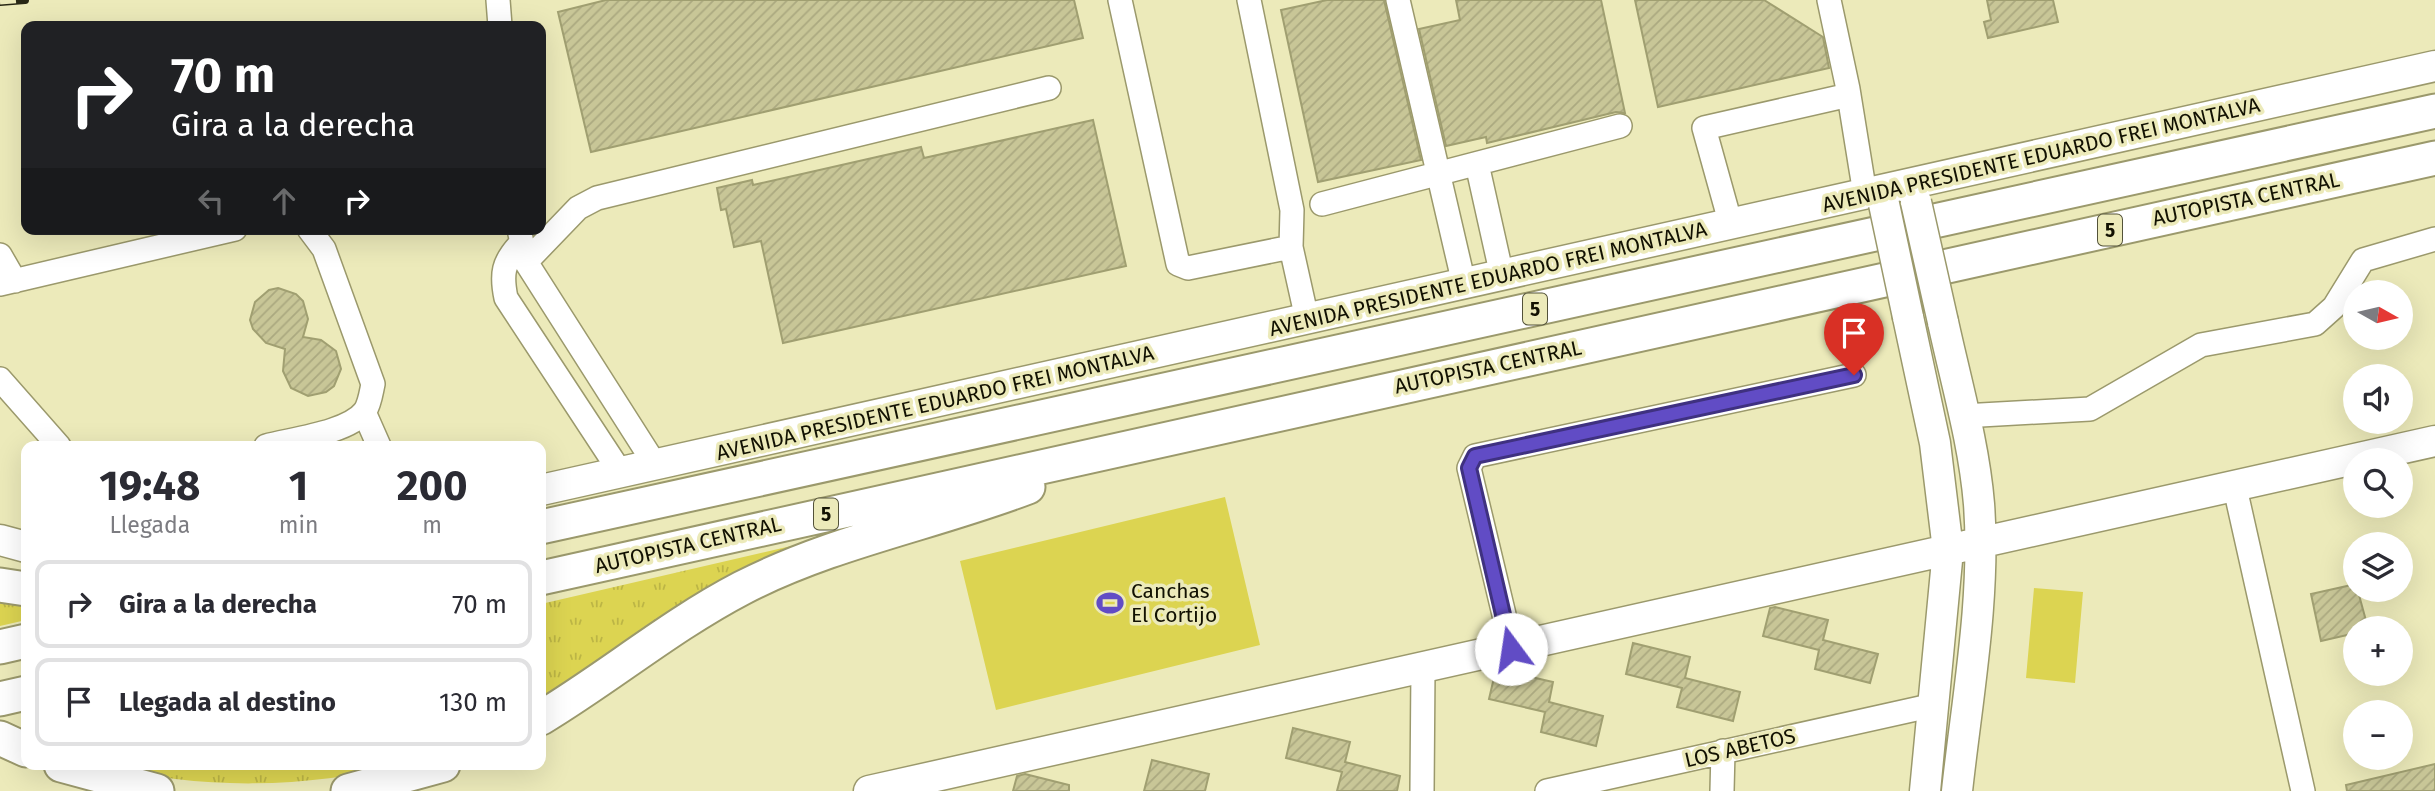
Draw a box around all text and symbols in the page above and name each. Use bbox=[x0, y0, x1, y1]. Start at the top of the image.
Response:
text: 70 m bbox=[171, 46, 275, 105]
icon: right bbox=[56, 49, 147, 140]
street label: AVENIDA PRESIDENTE EDUARDO FREI MONTALVA bbox=[1820, 92, 2262, 218]
text: Gira a la derecha bbox=[171, 106, 415, 144]
street label: AUTOPISTA CENTRAL bbox=[2150, 166, 2342, 232]
icon: left bbox=[192, 182, 230, 220]
icon: ahead bbox=[265, 182, 303, 220]
icon: right bbox=[338, 182, 376, 220]
road number: 5 bbox=[2098, 214, 2122, 246]
street label: AVENIDA PRESIDENTE EDUARDO FREI MONTALVA bbox=[1267, 216, 1709, 342]
north arrow bbox=[2343, 280, 2413, 350]
map controls bbox=[2343, 280, 2413, 770]
road number: 5 bbox=[1523, 294, 1547, 324]
pin bbox=[1824, 303, 1884, 375]
icon: arrive bbox=[1835, 314, 1873, 352]
street label: AUTOPISTA CENTRAL bbox=[1392, 334, 1584, 400]
street label: AVENIDA PRESIDENTE EDUARDO FREI MONTALVA bbox=[714, 340, 1156, 466]
button: sound bbox=[2343, 364, 2413, 434]
button: search bbox=[2343, 448, 2413, 518]
text: 19:48 bbox=[99, 461, 200, 511]
text: 1 bbox=[289, 461, 308, 511]
text: 200 bbox=[397, 461, 468, 511]
road number: 5 bbox=[814, 499, 838, 530]
text: Llegada bbox=[110, 511, 190, 539]
text: min bbox=[279, 511, 318, 539]
text: m bbox=[422, 511, 442, 539]
street label: AUTOPISTA CENTRAL bbox=[592, 511, 784, 579]
button: layers bbox=[2343, 532, 2413, 602]
place label: Canchas El Cortijo bbox=[1131, 578, 1217, 628]
icon: right bbox=[60, 585, 98, 623]
sports icon: Canchas El Cortijo bbox=[1095, 588, 1125, 618]
text: Gira a la derecha bbox=[119, 589, 317, 620]
text: 70 m bbox=[452, 589, 507, 620]
position arrow bbox=[1474, 612, 1548, 686]
button: + bbox=[2343, 616, 2413, 686]
icon: arrive bbox=[60, 683, 98, 721]
text: Llegada al destino bbox=[119, 687, 336, 718]
text: 130 m bbox=[439, 687, 507, 718]
button: − bbox=[2343, 700, 2413, 770]
street label: LOS ABETOS bbox=[1682, 723, 1798, 773]

